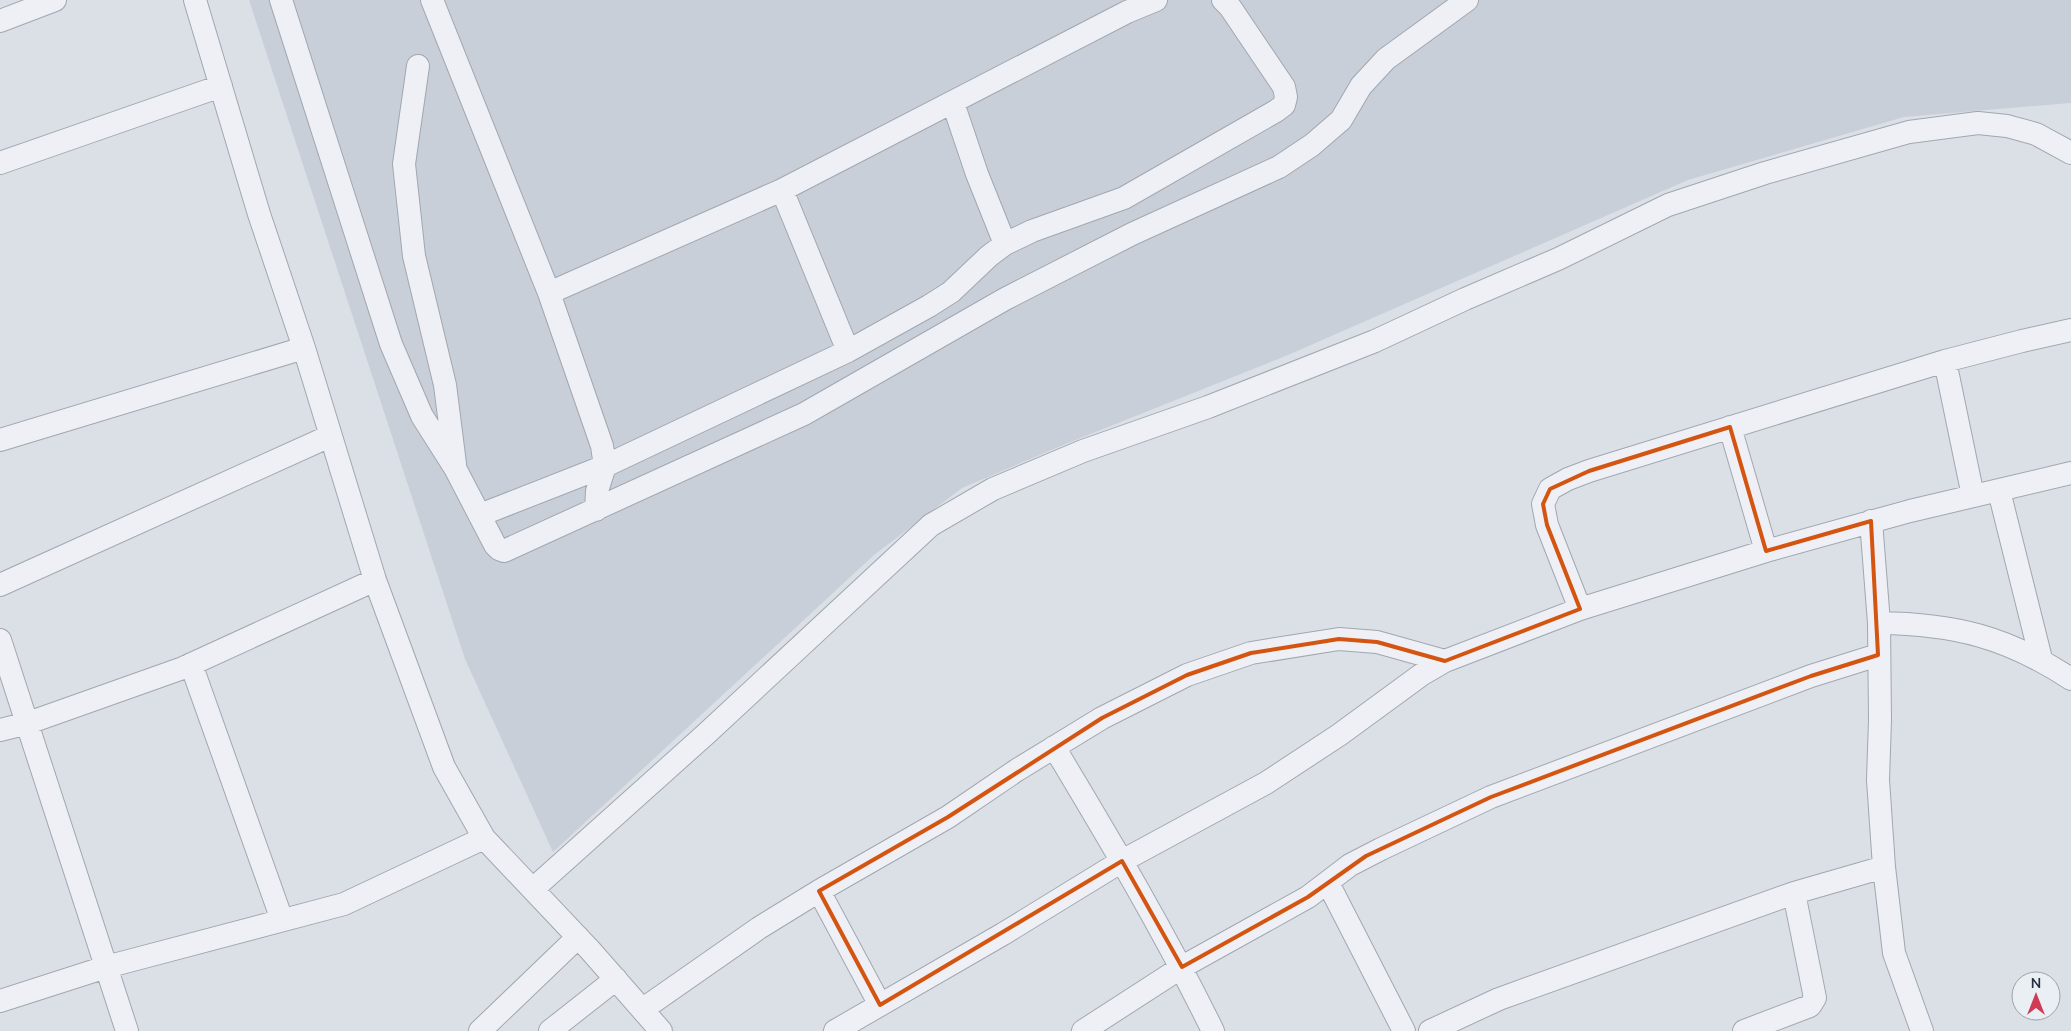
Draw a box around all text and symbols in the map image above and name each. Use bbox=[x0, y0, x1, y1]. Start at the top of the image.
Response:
north arrow bbox=[2011, 971, 2061, 1021]
text: N bbox=[2031, 974, 2041, 993]

